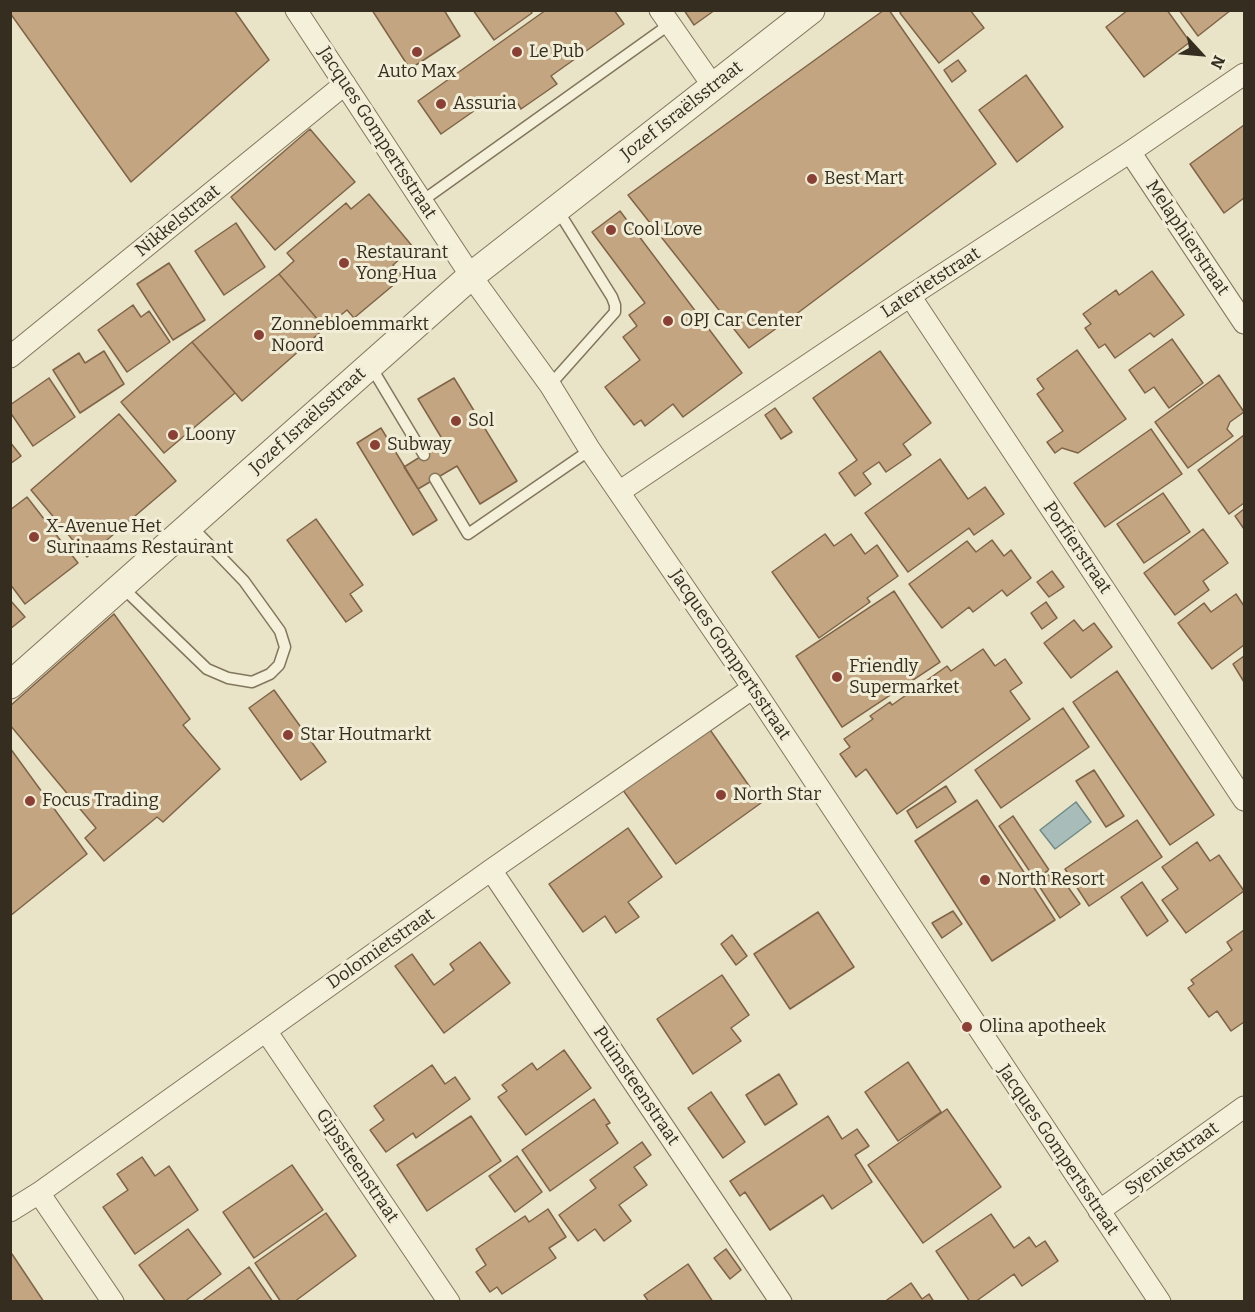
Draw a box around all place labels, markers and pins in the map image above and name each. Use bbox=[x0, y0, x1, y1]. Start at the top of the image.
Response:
place label: Le Pub bbox=[529, 41, 584, 63]
marker: Auto Max bbox=[410, 45, 424, 59]
marker: Le Pub bbox=[510, 45, 524, 59]
place label: Auto Max bbox=[377, 61, 457, 83]
place label: Assuria bbox=[453, 93, 517, 115]
marker: Assuria bbox=[434, 97, 448, 111]
place label: Best Mart bbox=[824, 168, 904, 190]
marker: Best Mart bbox=[805, 172, 819, 186]
place label: Cool Love bbox=[623, 219, 702, 241]
marker: Cool Love bbox=[604, 223, 618, 237]
place label: Restaurant Yong Hua bbox=[356, 242, 448, 284]
marker: Restaurant Yong Hua bbox=[337, 256, 351, 270]
place label: OPJ Car Center bbox=[680, 310, 802, 332]
place label: Zonnebloemmarkt Noord bbox=[271, 314, 429, 356]
marker: OPJ Car Center bbox=[661, 314, 675, 328]
marker: Zonnebloemmarkt Noord bbox=[252, 328, 266, 342]
place label: Sol bbox=[468, 410, 494, 432]
marker: Sol bbox=[449, 414, 463, 428]
place label: Loony bbox=[185, 424, 236, 446]
marker: Loony bbox=[166, 428, 180, 442]
place label: Subway bbox=[387, 434, 452, 456]
marker: Subway bbox=[368, 438, 382, 452]
place label: X-Avenue Het Surinaams Restaurant bbox=[46, 516, 234, 558]
marker: X-Avenue Het Surinaams Restaurant bbox=[27, 530, 41, 544]
place label: Friendly Supermarket bbox=[849, 656, 960, 698]
marker: Friendly Supermarket bbox=[830, 670, 844, 684]
place label: Star Houtmarkt bbox=[300, 724, 431, 746]
marker: Star Houtmarkt bbox=[281, 728, 295, 742]
place label: North Star bbox=[733, 784, 821, 806]
marker: North Star bbox=[714, 788, 728, 802]
place label: Focus Trading bbox=[42, 790, 159, 812]
marker: Focus Trading bbox=[23, 794, 37, 808]
place label: North Resort bbox=[997, 869, 1105, 891]
marker: North Resort bbox=[978, 873, 992, 887]
place label: Olina apotheek bbox=[979, 1016, 1106, 1038]
marker: Olina apotheek bbox=[960, 1020, 974, 1034]

